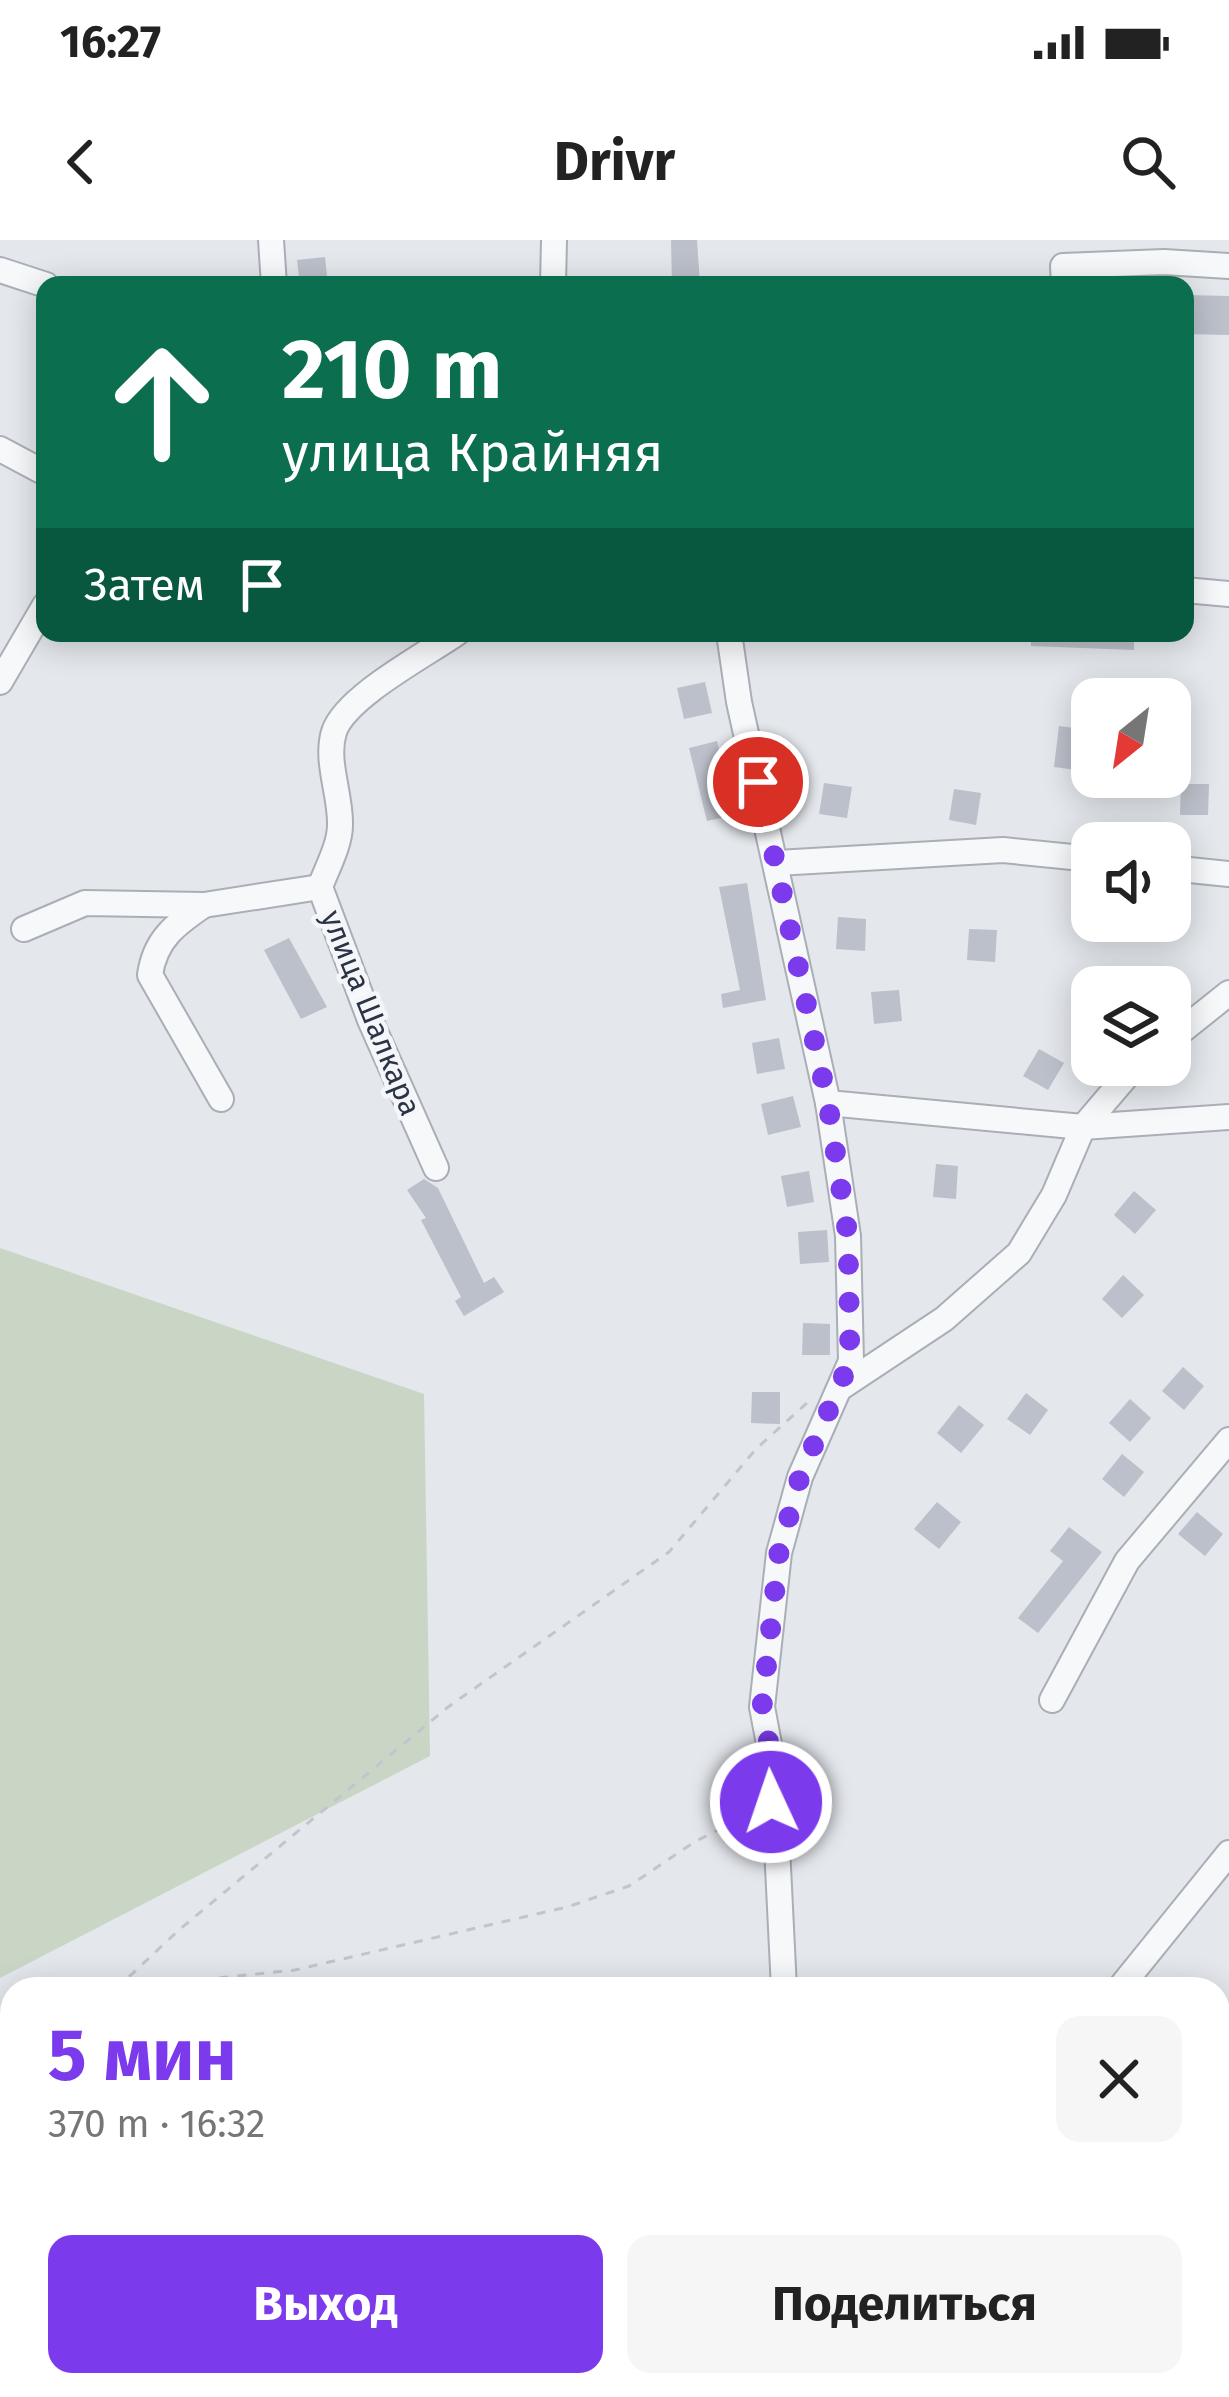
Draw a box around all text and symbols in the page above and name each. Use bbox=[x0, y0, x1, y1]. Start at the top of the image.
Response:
text: 16:27 bbox=[60, 15, 161, 69]
icon: back bbox=[48, 129, 114, 195]
icon: search bbox=[1115, 129, 1181, 195]
text: Drivr bbox=[554, 130, 675, 194]
text: 210 m bbox=[282, 319, 503, 420]
icon: ahead bbox=[84, 324, 240, 480]
text: улица Крайняя bbox=[282, 421, 663, 485]
icon: arrive bbox=[229, 552, 295, 618]
text: Затем bbox=[84, 558, 205, 612]
north arrow bbox=[1071, 678, 1191, 798]
map controls bbox=[1071, 678, 1191, 1086]
pin bbox=[707, 731, 809, 833]
icon: arrive bbox=[725, 749, 791, 815]
button: sound bbox=[1071, 822, 1191, 942]
street label: улица Шалкара bbox=[313, 905, 429, 1121]
button: layers bbox=[1071, 966, 1191, 1086]
position arrow bbox=[708, 1739, 834, 1865]
text: 5 мин bbox=[48, 2013, 237, 2099]
button: close bbox=[1056, 2016, 1182, 2142]
text: 370 m · 16:32 bbox=[48, 2101, 265, 2147]
button: Выход bbox=[48, 2235, 603, 2373]
button: Поделиться bbox=[627, 2235, 1182, 2373]

